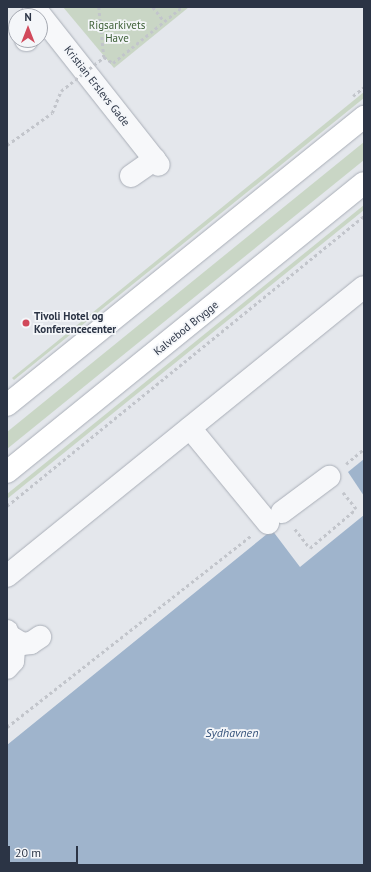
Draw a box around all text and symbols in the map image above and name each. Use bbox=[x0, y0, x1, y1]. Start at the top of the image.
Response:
north arrow bbox=[8, 8, 48, 48]
text: N bbox=[24, 10, 32, 24]
park label: Rigsarkivets Have bbox=[89, 19, 145, 45]
street label: Kristian Erslevs Gade bbox=[62, 43, 132, 129]
street label: Kalvebod Brygge bbox=[151, 298, 221, 358]
place label: Tivoli Hotel og Konferencecenter bbox=[34, 310, 116, 336]
marker: Tivoli Hotel og Konferencecenter bbox=[21, 318, 31, 328]
water label: Sydhavnen bbox=[206, 726, 258, 740]
scale bar bbox=[10, 838, 80, 864]
text: 20 m bbox=[15, 845, 41, 860]

